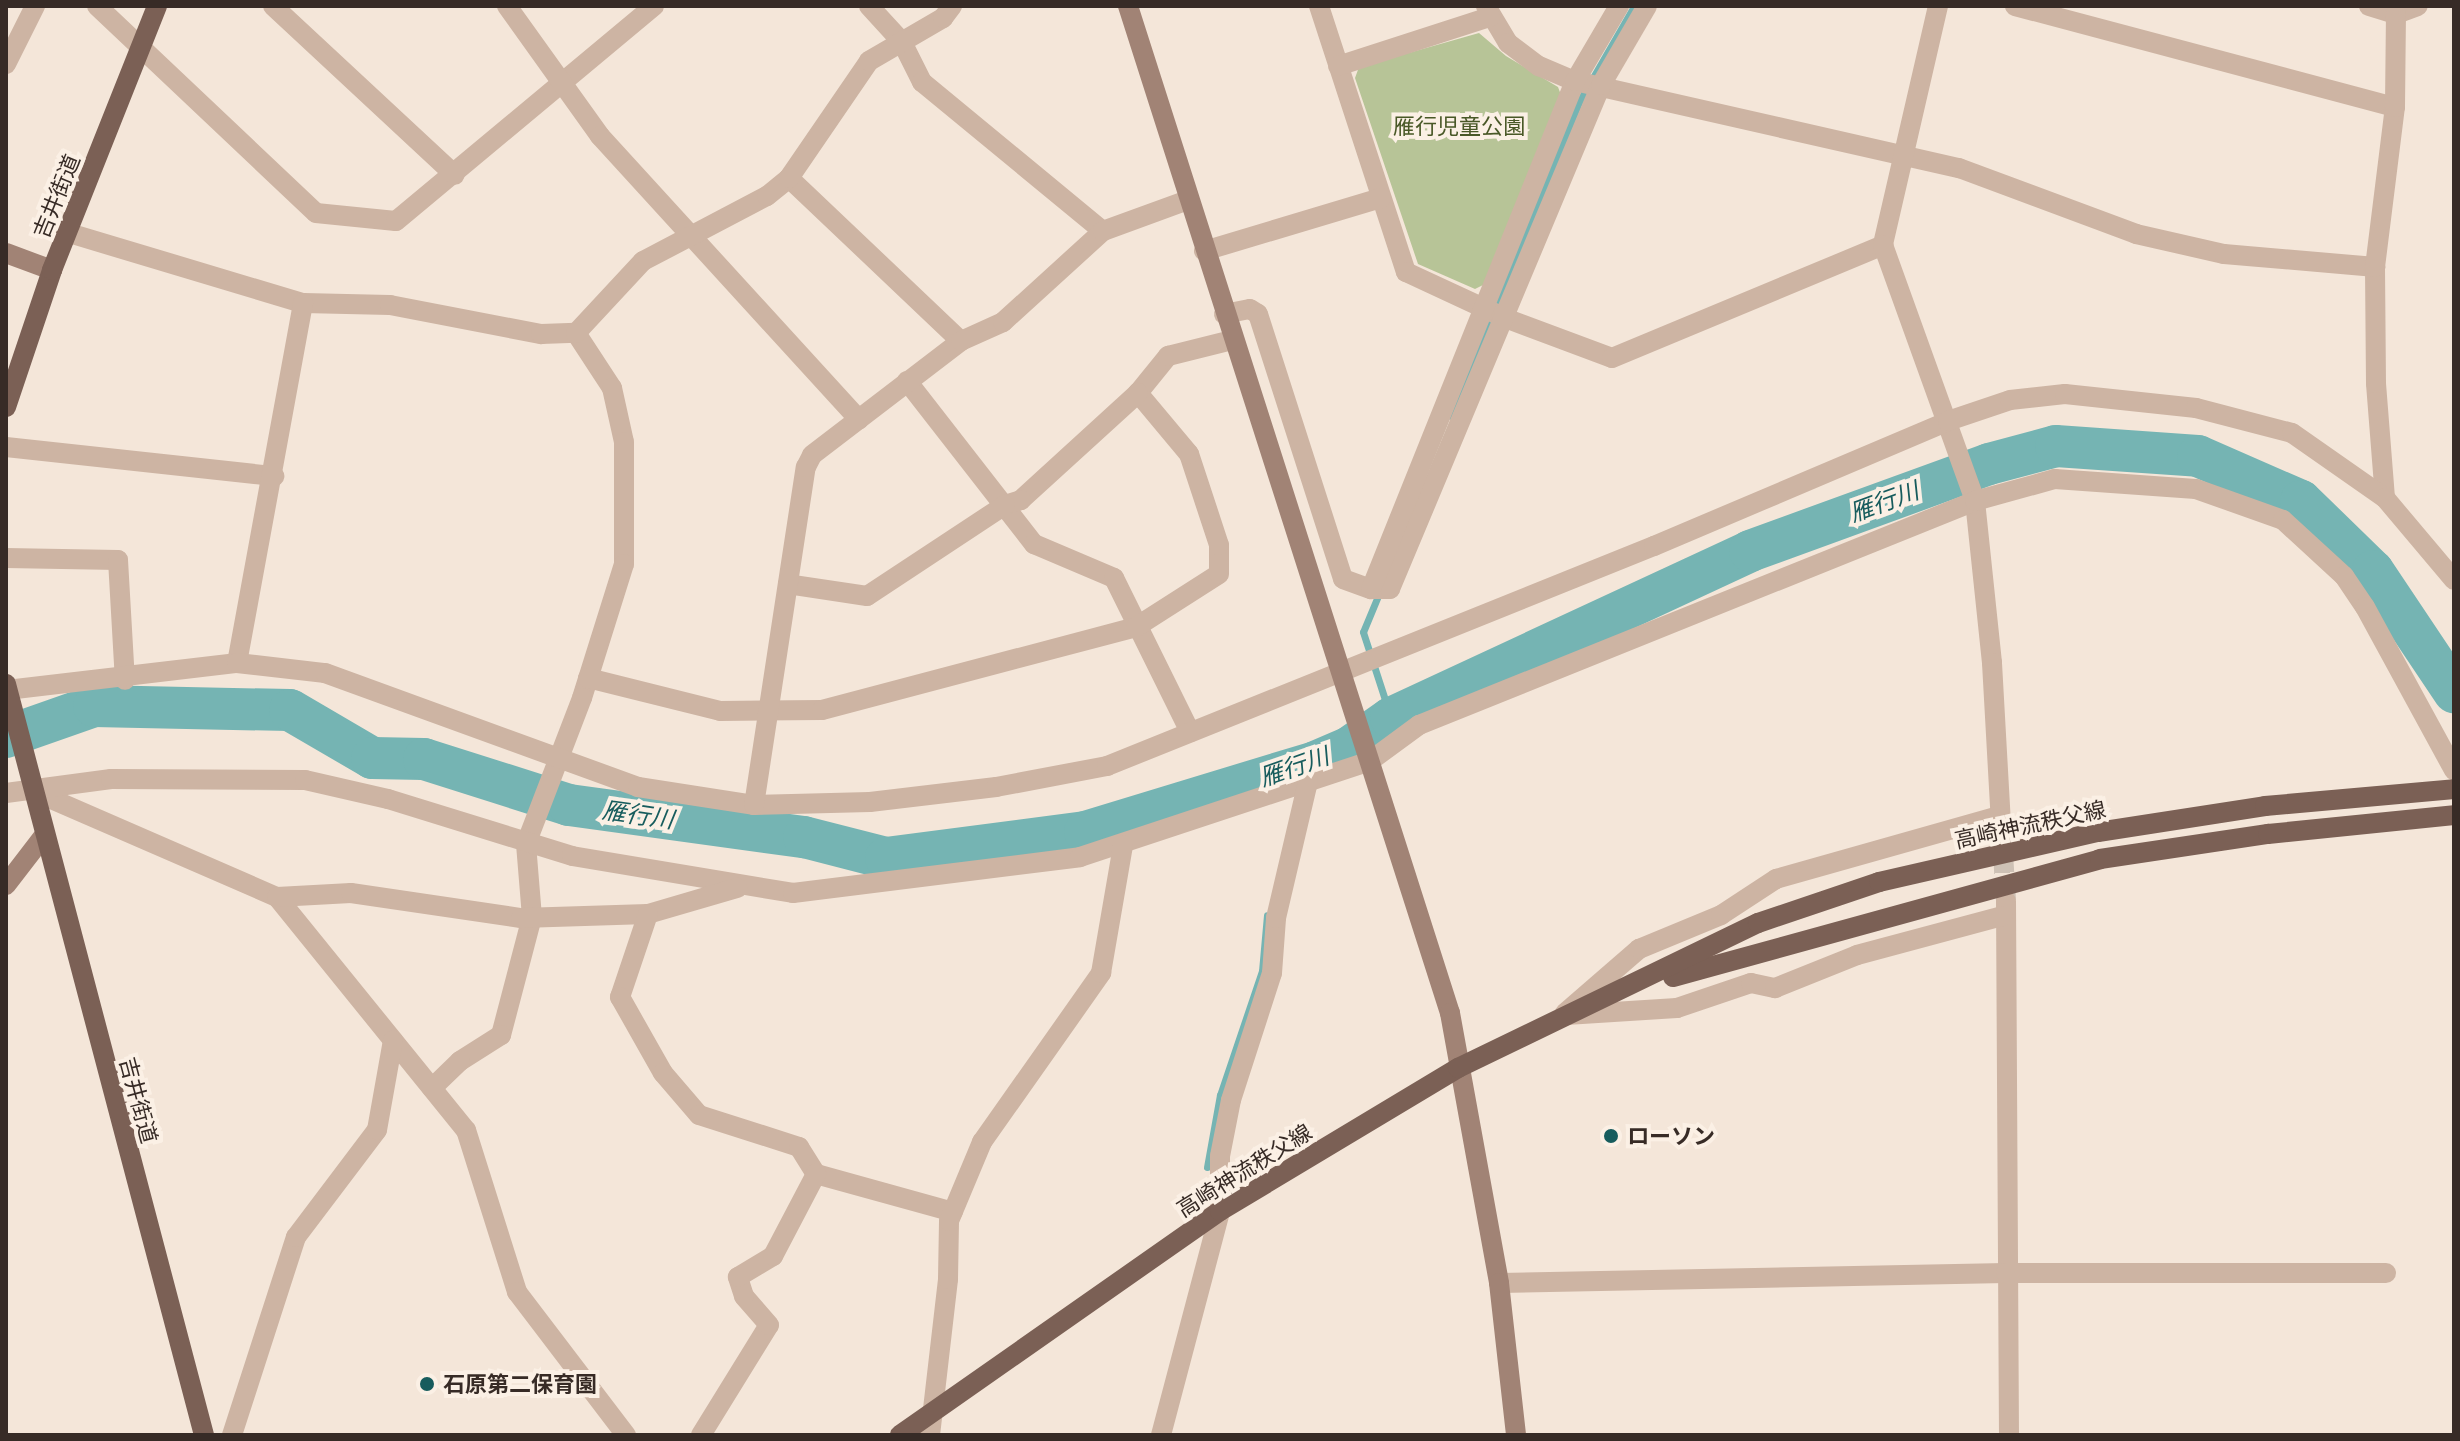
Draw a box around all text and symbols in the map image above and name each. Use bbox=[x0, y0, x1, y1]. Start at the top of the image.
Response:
park label: 雁行児童公園 bbox=[1393, 113, 1525, 139]
street label: 吉井街道 bbox=[27, 150, 85, 242]
water label: 雁行川 bbox=[1845, 476, 1923, 528]
water label: 雁行川 bbox=[1255, 742, 1333, 792]
street label: 高崎神流秩父線 bbox=[1952, 795, 2108, 853]
water label: 雁行川 bbox=[600, 796, 676, 834]
street label: 吉井街道 bbox=[115, 1054, 163, 1146]
street label: 高崎神流秩父線 bbox=[1172, 1118, 1316, 1222]
place label: ローソン bbox=[1627, 1123, 1715, 1149]
marker: ローソン bbox=[1602, 1127, 1620, 1145]
place label: 石原第二保育園 bbox=[443, 1371, 597, 1397]
marker: 石原第二保育園 bbox=[418, 1375, 436, 1393]

